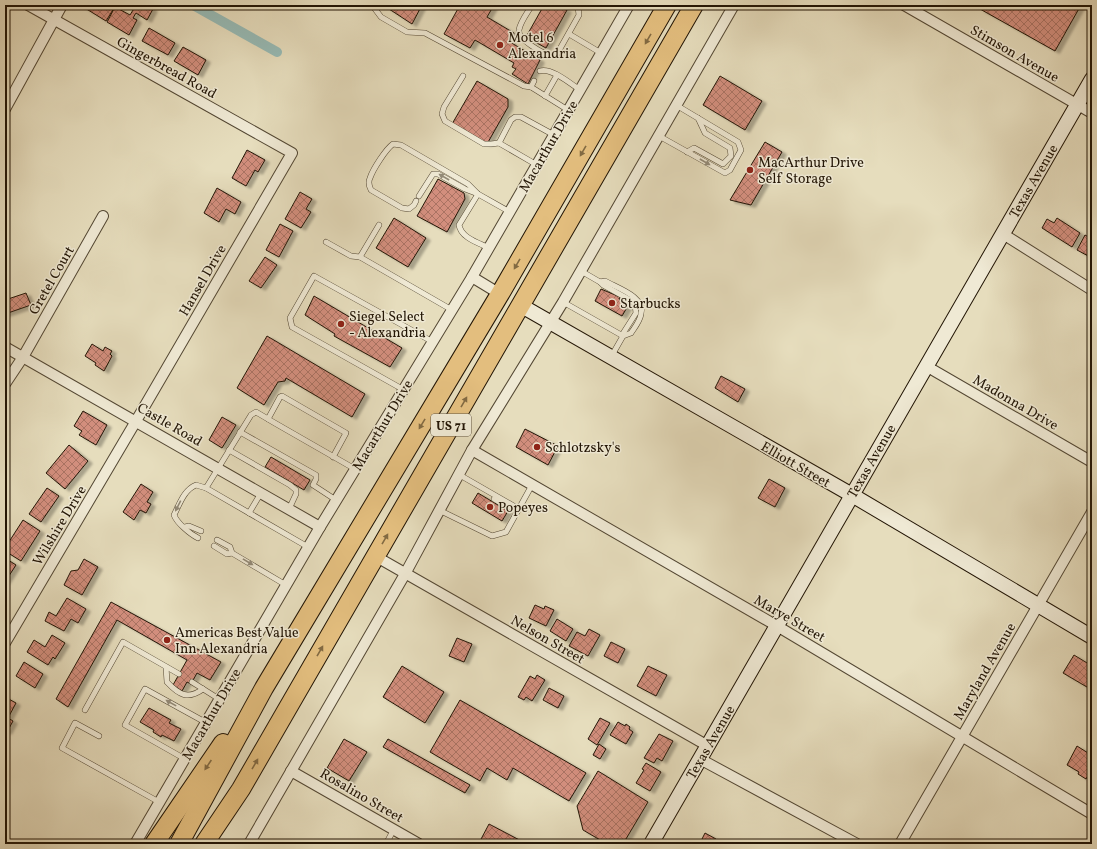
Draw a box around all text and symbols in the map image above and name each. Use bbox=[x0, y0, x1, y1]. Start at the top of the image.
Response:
street label: Stimson Avenue bbox=[966, 21, 1062, 88]
place label: Motel 6 Alexandria bbox=[508, 29, 576, 64]
street label: Gingerbread Road bbox=[113, 33, 220, 104]
one-way arrow bbox=[644, 33, 651, 45]
marker: Motel 6 Alexandria bbox=[495, 40, 505, 50]
street label: Macarthur Drive bbox=[515, 97, 583, 196]
street label: Texas Avenue bbox=[1005, 141, 1063, 222]
one-way arrow bbox=[579, 145, 586, 157]
place label: MacArthur Drive Self Storage bbox=[758, 154, 864, 189]
one-way arrow bbox=[699, 159, 711, 166]
marker: MacArthur Drive Self Storage bbox=[745, 165, 755, 175]
one-way arrow bbox=[438, 174, 450, 181]
street label: Hansel Drive bbox=[175, 241, 232, 320]
street label: Gretel Court bbox=[25, 243, 80, 319]
one-way arrow bbox=[514, 258, 521, 270]
place label: Starbucks bbox=[620, 295, 681, 314]
marker: Starbucks bbox=[607, 298, 617, 308]
place label: Siegel Select - Alexandria bbox=[349, 308, 426, 343]
marker: Siegel Select - Alexandria bbox=[336, 319, 346, 329]
street label: Madonna Drive bbox=[969, 371, 1062, 436]
street label: Macarthur Drive bbox=[349, 376, 418, 475]
one-way arrow bbox=[461, 396, 468, 408]
street label: Castle Road bbox=[133, 399, 205, 452]
road number: US 71 bbox=[431, 414, 471, 436]
one-way arrow bbox=[419, 418, 426, 430]
street label: Texas Avenue bbox=[843, 421, 901, 502]
street label: Elliott Street bbox=[757, 438, 834, 493]
place label: Schlotzsky's bbox=[545, 439, 621, 458]
marker: Schlotzsky's bbox=[532, 442, 542, 452]
street label: Wilshire Drive bbox=[29, 482, 92, 569]
place label: Popeyes bbox=[498, 499, 548, 518]
one-way arrow bbox=[175, 500, 182, 512]
marker: Popeyes bbox=[485, 502, 495, 512]
one-way arrow bbox=[382, 533, 389, 545]
one-way arrow bbox=[243, 558, 253, 566]
street label: Marye Street bbox=[750, 591, 828, 647]
street label: Nelson Street bbox=[507, 611, 588, 669]
street label: Maryland Avenue bbox=[950, 619, 1021, 724]
place label: Americas Best Value Inn Alexandria bbox=[175, 624, 299, 659]
marker: Americas Best Value Inn Alexandria bbox=[162, 635, 172, 645]
one-way arrow bbox=[317, 645, 324, 657]
street label: Macarthur Drive bbox=[178, 665, 246, 764]
one-way arrow bbox=[165, 700, 177, 707]
street label: Texas Avenue bbox=[682, 702, 740, 783]
one-way arrow bbox=[252, 758, 259, 770]
one-way arrow bbox=[204, 760, 212, 770]
street label: Rosalino Street bbox=[316, 765, 407, 828]

